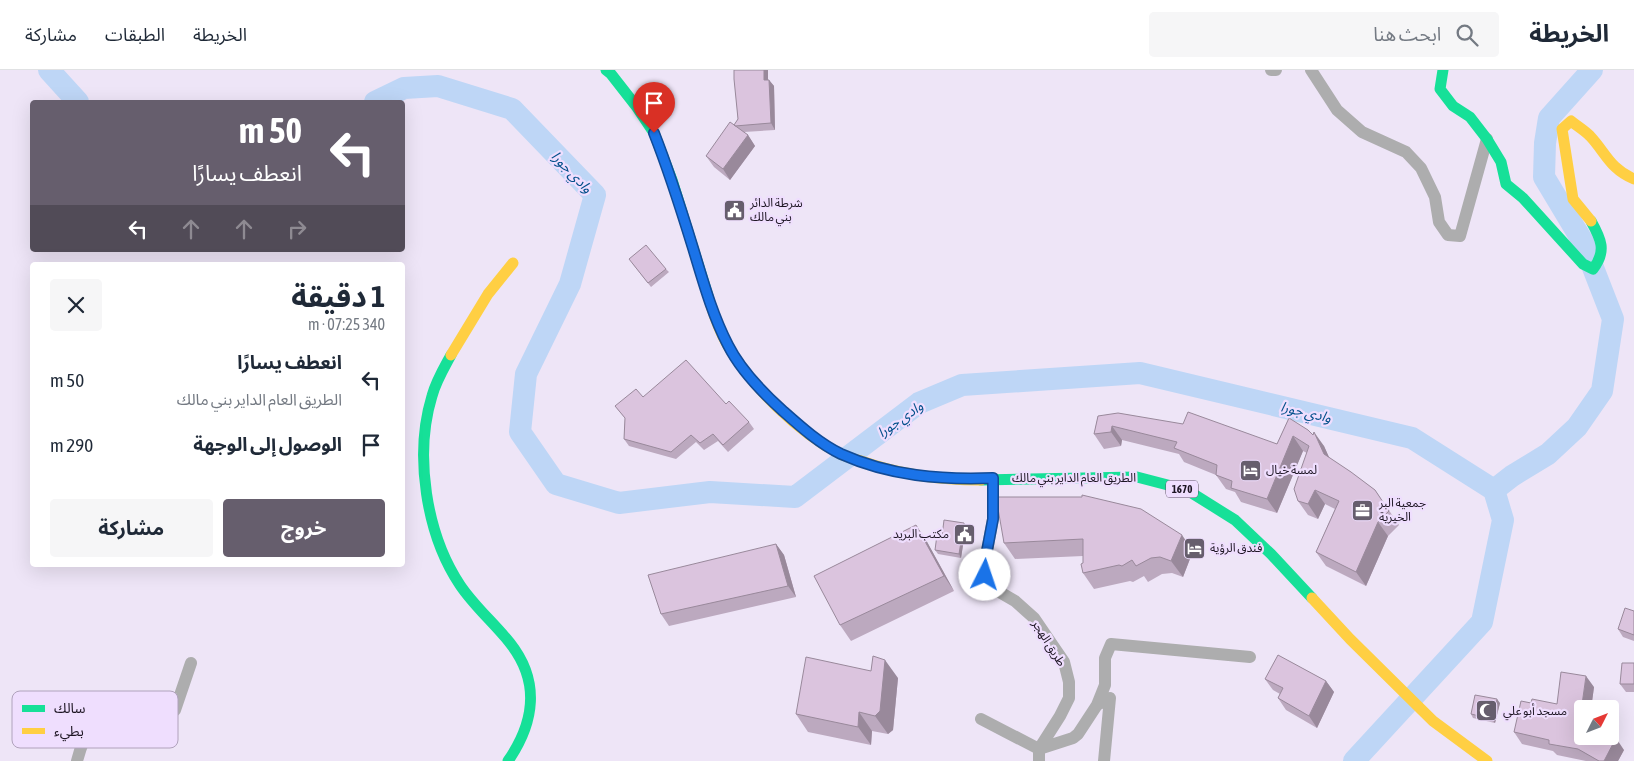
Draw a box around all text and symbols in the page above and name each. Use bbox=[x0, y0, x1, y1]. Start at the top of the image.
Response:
search box bbox=[1149, 12, 1499, 57]
text: الخريطة bbox=[1529, 20, 1609, 47]
icon: search bbox=[1453, 21, 1481, 49]
text: ابحث هنا bbox=[1373, 23, 1441, 45]
text: مشاركة bbox=[25, 24, 77, 45]
text: الطبقات bbox=[105, 24, 165, 45]
text: الخريطة bbox=[193, 24, 247, 45]
pin bbox=[633, 82, 675, 133]
icon: arrive bbox=[640, 89, 668, 117]
text: 50 m bbox=[239, 110, 302, 150]
icon: left bbox=[320, 120, 385, 185]
water label: وادي جورا bbox=[546, 148, 596, 198]
text: انعطف يسارًا bbox=[192, 160, 302, 186]
place label: شرطة الدائر بني مالك bbox=[749, 196, 803, 227]
public building icon: شرطة الدائر بني مالك bbox=[722, 198, 746, 222]
icon: left bbox=[124, 215, 152, 243]
icon: ahead bbox=[177, 215, 205, 243]
icon: ahead bbox=[230, 215, 258, 243]
icon: right bbox=[283, 215, 311, 243]
button: close bbox=[50, 279, 102, 331]
text: 1 دقيقة bbox=[291, 279, 385, 313]
text: 340 m · 07:25 bbox=[308, 315, 385, 333]
text: انعطف يسارًا bbox=[237, 351, 342, 373]
icon: left bbox=[357, 366, 385, 394]
text: 50 m bbox=[50, 369, 84, 391]
text: الطريق العام الداير بني مالك bbox=[177, 390, 342, 408]
water label: وادي جورا bbox=[874, 398, 928, 443]
water label: وادي جورا bbox=[1278, 398, 1333, 429]
icon: arrive bbox=[357, 431, 385, 459]
text: الوصول إلى الوجهة bbox=[193, 433, 342, 455]
text: 290 m bbox=[50, 434, 93, 456]
hotel icon: لمسة خيال bbox=[1238, 458, 1262, 482]
place label: لمسة خيال bbox=[1266, 463, 1317, 477]
street label: الطريق العام الداير بني مالك bbox=[1012, 471, 1136, 488]
road number: 1670 bbox=[1166, 480, 1198, 498]
place label: جمعية البر الخيرية bbox=[1378, 496, 1426, 524]
office icon: جمعية البر الخيرية bbox=[1351, 498, 1375, 522]
button: مشاركة bbox=[50, 499, 213, 557]
button: خروج bbox=[223, 499, 385, 557]
public building icon: مكتب البريد bbox=[953, 522, 977, 546]
place label: مكتب البريد bbox=[893, 527, 949, 541]
hotel icon: فندق الرؤية bbox=[1182, 536, 1206, 560]
place label: فندق الرؤية bbox=[1210, 541, 1262, 555]
position arrow bbox=[958, 548, 1010, 600]
street label: طريق الهجر bbox=[1028, 616, 1069, 669]
legend bbox=[12, 691, 178, 748]
mosque icon: مسجد أبو علي bbox=[1475, 699, 1499, 723]
text: سالك bbox=[54, 700, 86, 716]
north arrow bbox=[1574, 700, 1619, 745]
map controls bbox=[1574, 700, 1619, 745]
place label: مسجد أبو علي bbox=[1503, 703, 1567, 721]
text: بطيء bbox=[54, 723, 84, 742]

